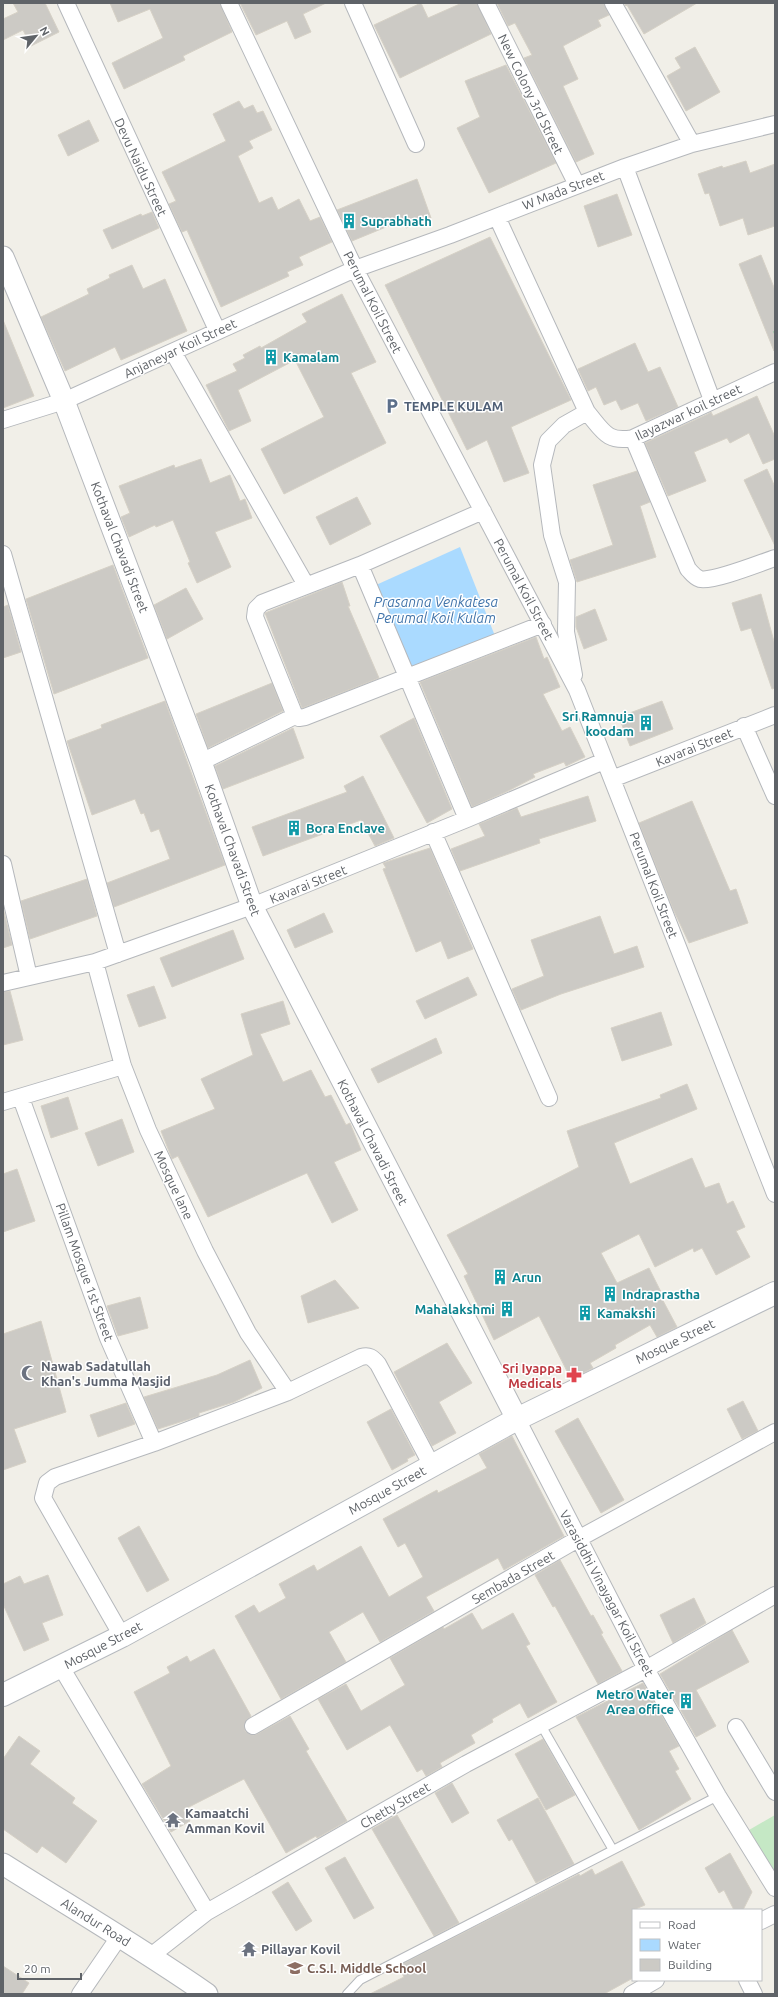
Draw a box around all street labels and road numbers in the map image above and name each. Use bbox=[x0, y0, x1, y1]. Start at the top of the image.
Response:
street label: New Colony 3rd Street bbox=[496, 32, 566, 156]
street label: Devu Naidu Street bbox=[112, 116, 170, 218]
street label: W Mada Street bbox=[520, 168, 606, 212]
street label: Perumal Koil Street bbox=[341, 249, 405, 355]
street label: Anjaneyar Koil Street bbox=[122, 316, 238, 380]
street label: Ilayazwar koil street bbox=[633, 381, 743, 443]
street label: Kothaval Chavadi Street bbox=[89, 480, 151, 614]
street label: Perumal Koil Street bbox=[491, 536, 557, 642]
street label: Kavarai Street bbox=[654, 725, 734, 769]
street label: Kothaval Chavadi Street bbox=[203, 782, 263, 918]
street label: Perumal Koil Street bbox=[627, 830, 681, 940]
street label: Kavarai Street bbox=[268, 862, 348, 906]
street label: Kothaval Chavadi Street bbox=[335, 1077, 411, 1207]
street label: Mosque lane bbox=[152, 1148, 196, 1222]
street label: Pillam Mosque 1st Street bbox=[54, 1201, 116, 1343]
street label: Mosque Street bbox=[633, 1316, 717, 1366]
street label: Mosque Street bbox=[346, 1463, 428, 1517]
street label: Varasiddhi Vinayagar Koil Street bbox=[557, 1508, 657, 1678]
street label: Sembada Street bbox=[469, 1548, 557, 1606]
street label: Mosque Street bbox=[62, 1619, 144, 1671]
street label: Chetty Street bbox=[358, 1779, 432, 1831]
street label: Alandur Road bbox=[59, 1895, 133, 1949]

